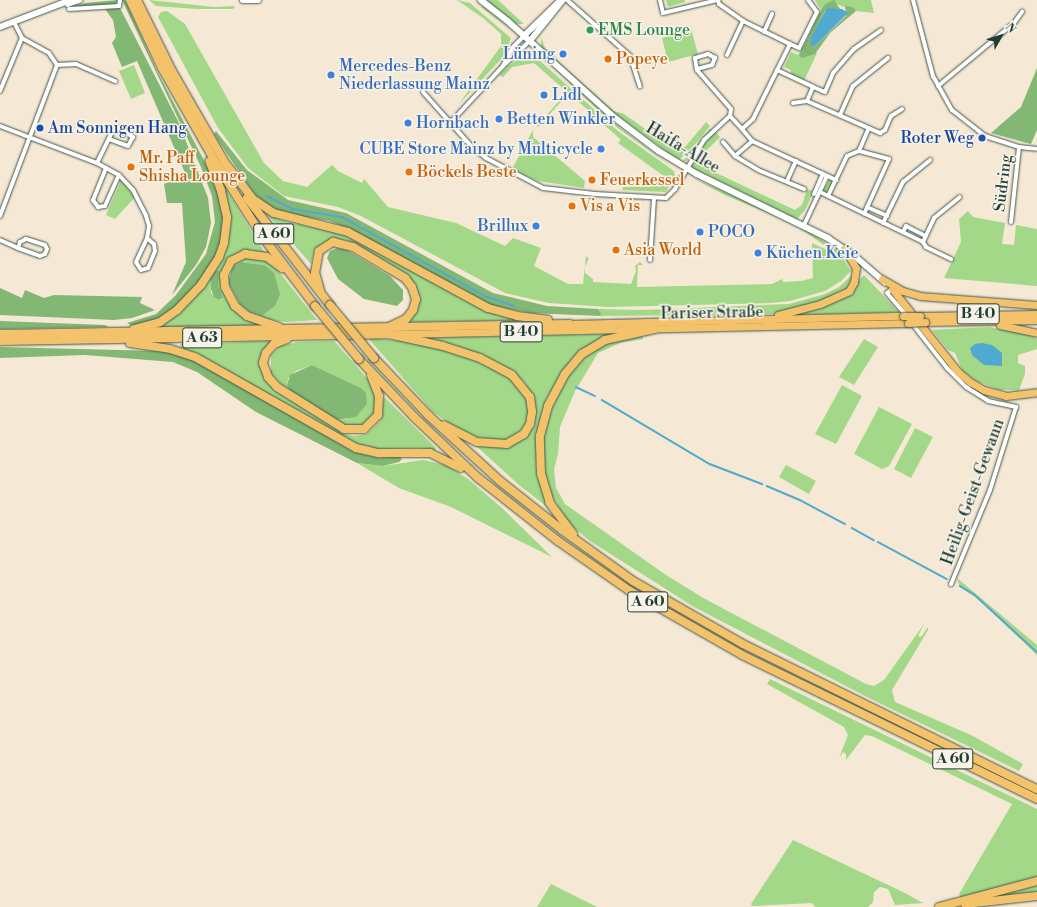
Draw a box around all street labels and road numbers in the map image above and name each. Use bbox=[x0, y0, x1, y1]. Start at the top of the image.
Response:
street label: Haifa-Allee bbox=[643, 118, 723, 178]
street label: Südring bbox=[990, 153, 1016, 213]
road number: A 60 bbox=[253, 221, 295, 247]
road number: B 40 bbox=[956, 301, 1000, 327]
street label: Pariser Straße bbox=[660, 303, 764, 323]
road number: B 40 bbox=[499, 319, 543, 345]
road number: A 63 bbox=[182, 325, 222, 351]
street label: Heilig-Geist-Gewann bbox=[938, 416, 1008, 568]
road number: A 60 bbox=[627, 589, 669, 615]
road number: A 60 bbox=[932, 746, 974, 772]

